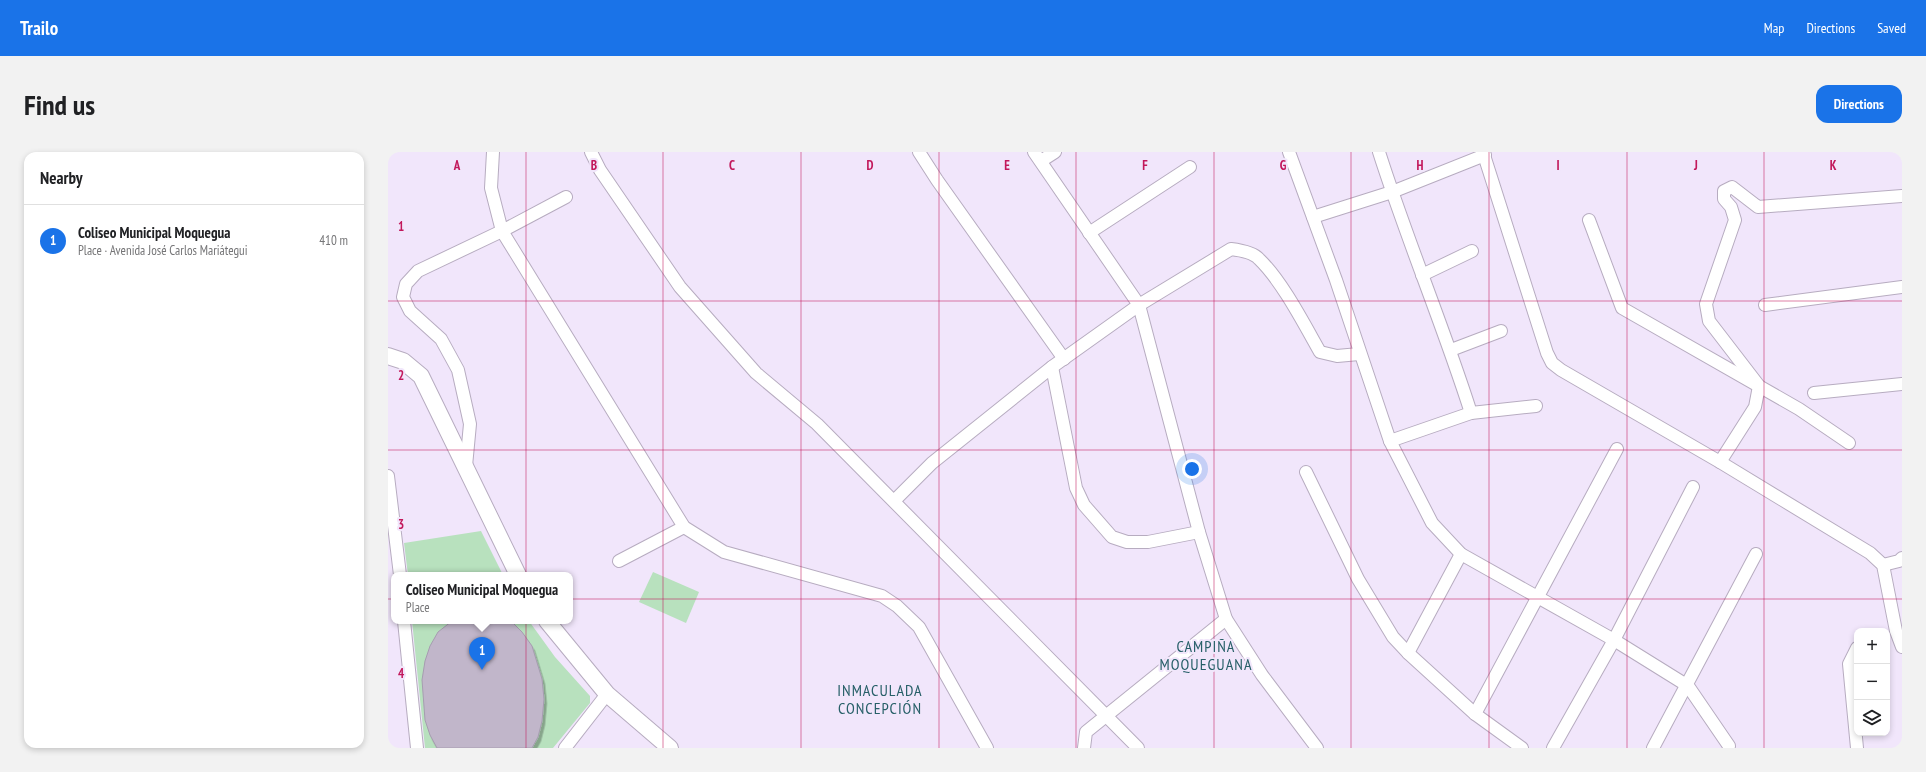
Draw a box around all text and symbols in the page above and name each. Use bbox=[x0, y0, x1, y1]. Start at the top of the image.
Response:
text: Trailo bbox=[20, 16, 58, 40]
text: Map bbox=[1764, 19, 1784, 37]
text: Directions bbox=[1806, 19, 1855, 37]
text: Saved bbox=[1877, 19, 1906, 37]
button: Directions bbox=[1816, 85, 1902, 123]
text: Find us bbox=[24, 86, 95, 123]
text: A bbox=[453, 157, 461, 174]
text: B bbox=[591, 157, 597, 174]
text: C bbox=[729, 157, 735, 174]
text: D bbox=[867, 157, 874, 174]
text: E bbox=[1004, 157, 1010, 174]
text: F bbox=[1142, 157, 1148, 174]
text: G bbox=[1280, 157, 1287, 174]
text: H bbox=[1417, 157, 1424, 174]
text: I bbox=[1556, 157, 1560, 174]
text: J bbox=[1693, 157, 1698, 174]
text: K bbox=[1830, 157, 1837, 174]
text: Nearby bbox=[40, 167, 83, 189]
text: 1 bbox=[398, 218, 404, 235]
text: Coliseo Municipal Moquegua bbox=[78, 223, 230, 242]
text: 1 bbox=[50, 232, 56, 249]
text: 410 m bbox=[319, 232, 348, 249]
text: Place · Avenida José Carlos Mariátegui bbox=[78, 242, 248, 259]
text: 2 bbox=[398, 367, 404, 384]
your location bbox=[1182, 459, 1202, 479]
text: 3 bbox=[398, 516, 404, 533]
popup bbox=[391, 572, 573, 624]
text: Coliseo Municipal Moquegua bbox=[406, 580, 558, 599]
text: Place bbox=[406, 599, 430, 616]
map controls bbox=[1854, 628, 1890, 736]
button: + bbox=[1854, 628, 1890, 664]
district label: CAMPIÑA MOQUEGUANA bbox=[1160, 636, 1252, 674]
pin: 1 bbox=[469, 637, 495, 670]
button: − bbox=[1854, 664, 1890, 700]
text: 4 bbox=[398, 665, 405, 682]
district label: INMACULADA CONCEPCIÓN bbox=[837, 680, 923, 718]
button: layers bbox=[1854, 700, 1890, 736]

